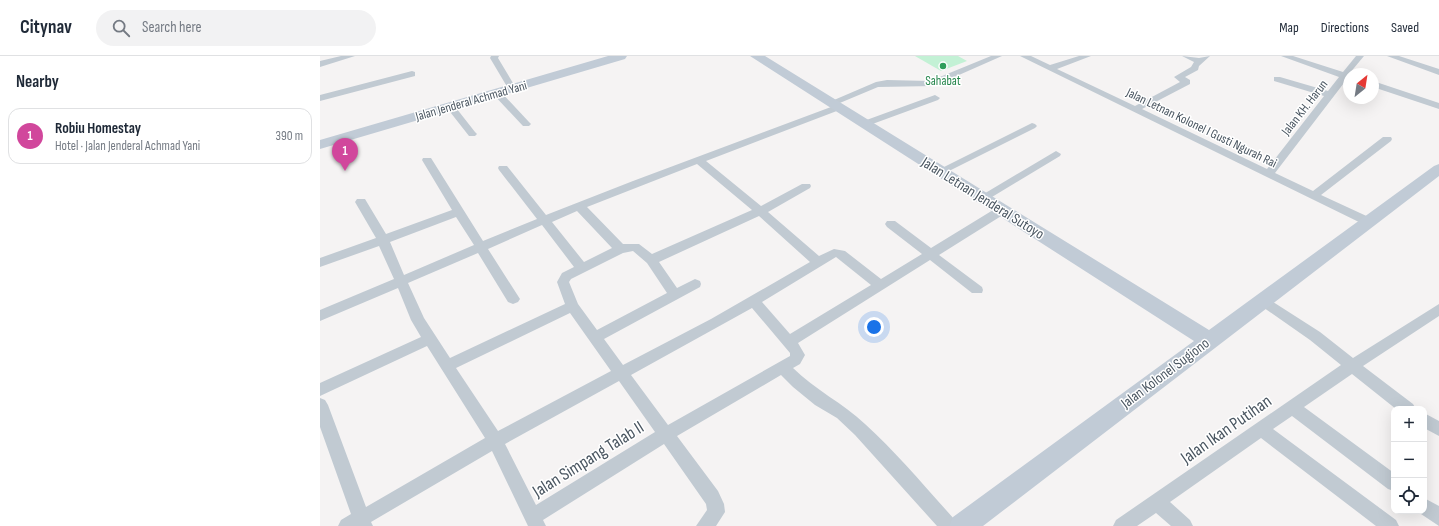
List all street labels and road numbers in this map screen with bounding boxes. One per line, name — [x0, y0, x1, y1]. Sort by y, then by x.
street label: Jalan Jenderal Achmad Yani — [413, 77, 529, 125]
street label: Jalan KH. Harun — [1278, 77, 1331, 139]
street label: Jalan Letnan Kolonel I Gusti Ngurah Rai — [1123, 84, 1279, 171]
street label: Jalan Letnan Jenderal Sutoyo — [917, 152, 1048, 244]
street label: Jalan Kolonel Sugiono — [1116, 334, 1213, 413]
street label: Jalan Ikan Putihan — [1176, 390, 1276, 469]
street label: Jalan Simpang Talab II — [528, 417, 648, 503]

